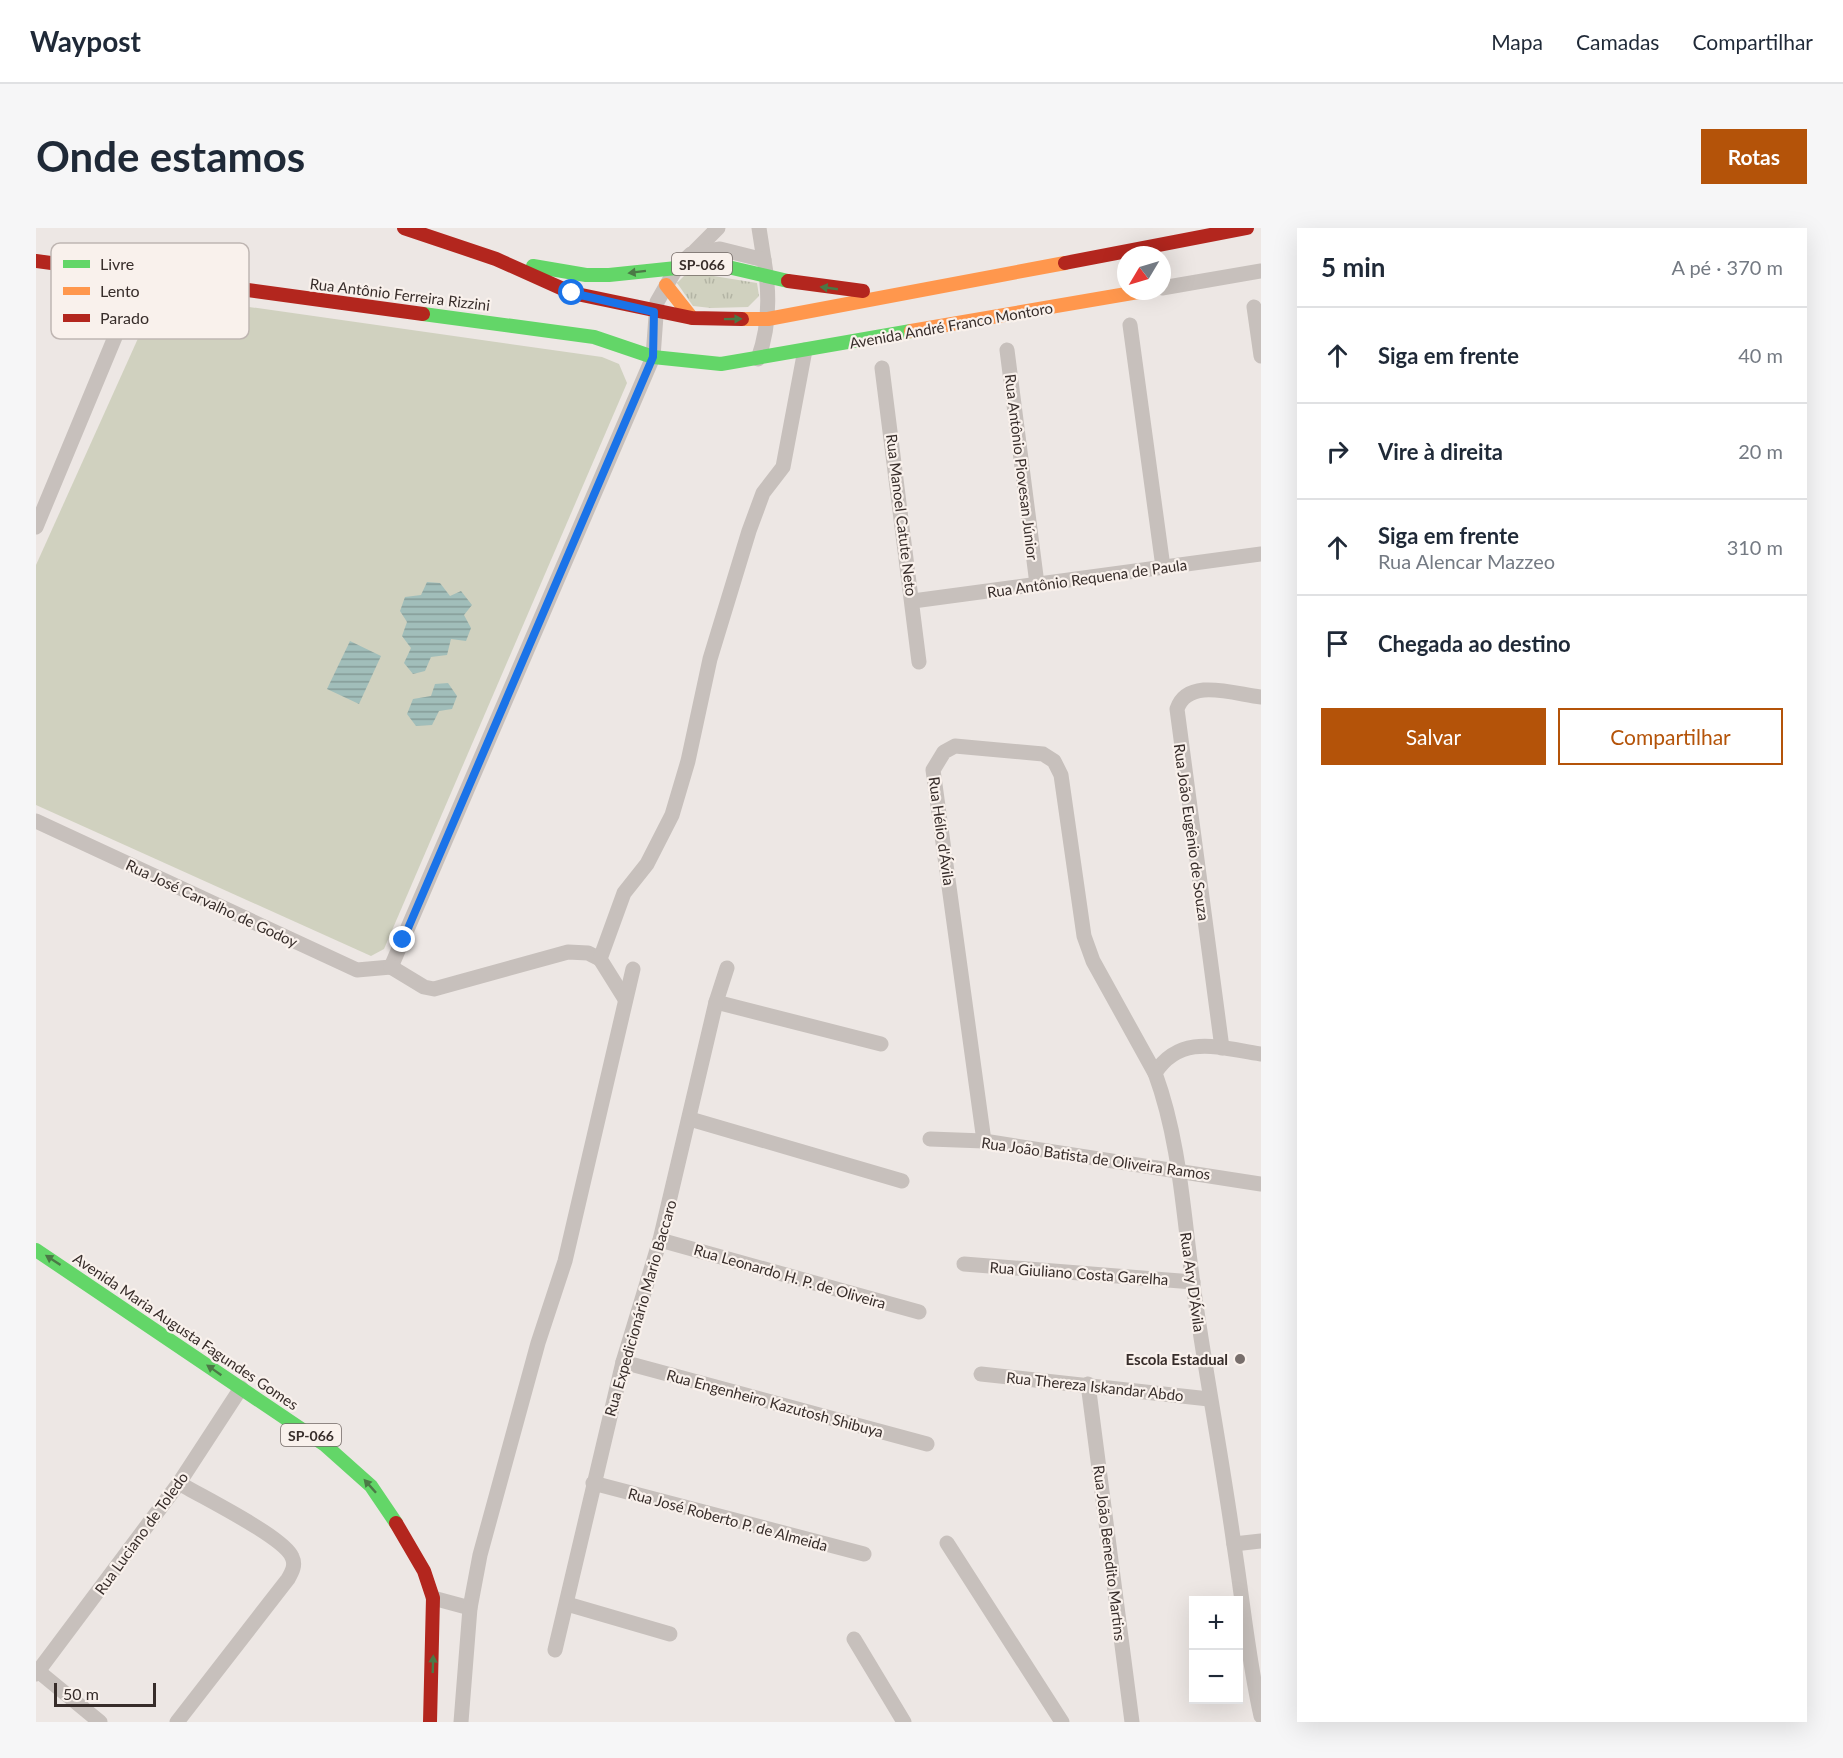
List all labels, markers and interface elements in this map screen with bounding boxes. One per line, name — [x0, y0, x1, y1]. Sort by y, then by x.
text: Waypost — [30, 24, 141, 58]
text: Mapa — [1491, 29, 1543, 54]
text: Camadas — [1576, 29, 1659, 54]
text: Compartilhar — [1692, 29, 1813, 54]
button: Rotas — [1701, 129, 1807, 184]
text: Onde estamos — [36, 131, 305, 181]
legend — [51, 243, 249, 339]
north arrow — [1117, 246, 1171, 300]
text: 5 min — [1321, 251, 1385, 283]
road number: SP-066 — [672, 253, 732, 275]
text: Livre — [100, 254, 134, 273]
text: A pé · 370 m — [1671, 255, 1783, 279]
one-way arrow — [628, 267, 647, 276]
street label: Rua Antônio Ferreira Rizzini — [309, 274, 491, 314]
route start — [558, 279, 584, 305]
text: Lento — [100, 281, 140, 300]
one-way arrow — [820, 284, 839, 293]
street label: Avenida André Franco Montoro — [848, 298, 1054, 352]
text: Parado — [100, 308, 149, 327]
one-way arrow — [723, 314, 742, 324]
icon: ahead — [1321, 339, 1354, 372]
text: Siga em frente — [1378, 342, 1519, 369]
text: 40 m — [1738, 343, 1783, 367]
street label: Rua Antônio Piovesan Júnior — [1002, 373, 1042, 562]
street label: Rua Manoel Catute Neto — [883, 433, 921, 597]
icon: right — [1321, 435, 1354, 468]
text: Vire à direita — [1378, 438, 1503, 465]
text: 20 m — [1738, 439, 1783, 463]
text: Siga em frente — [1378, 522, 1519, 549]
icon: ahead — [1321, 531, 1354, 564]
text: 310 m — [1727, 535, 1783, 559]
text: Rua Alencar Mazzeo — [1378, 549, 1555, 573]
street label: Rua Antônio Requena de Paula — [986, 555, 1188, 601]
icon: arrive — [1321, 627, 1354, 660]
text: Chegada ao destino — [1378, 630, 1571, 657]
button: Salvar — [1321, 708, 1546, 765]
button: Compartilhar — [1558, 708, 1783, 765]
street label: Rua João Eugênio de Souza — [1171, 742, 1213, 922]
street label: Rua Hélio d'Ávila — [925, 775, 959, 887]
street label: Rua José Carvalho de Godoy — [123, 855, 301, 951]
route end — [389, 926, 415, 952]
street label: Rua João Batista de Oliveira Ramos — [980, 1133, 1212, 1183]
street label: Rua Expedicionário Mario Baccaro — [600, 1198, 680, 1418]
street label: Rua Ary D'Ávila — [1177, 1231, 1209, 1333]
street label: Rua Leonardo H. P. de Oliveira — [692, 1240, 888, 1312]
street label: Avenida Maria Augusta Fagundes Gomes — [70, 1249, 302, 1413]
one-way arrow — [45, 1255, 61, 1266]
street label: Rua Giuliano Costa Garelha — [989, 1258, 1169, 1288]
place label: Escola Estadual — [1126, 1350, 1228, 1368]
marker: Escola Estadual — [1233, 1352, 1247, 1366]
one-way arrow — [207, 1364, 223, 1376]
street label: Rua Engenheiro Kazutosh Shibuya — [665, 1365, 885, 1441]
street label: Rua Thereza Iskandar Abdo — [1005, 1368, 1185, 1404]
road number: SP-066 — [281, 1424, 341, 1446]
street label: Rua João Benedito Martins — [1090, 1464, 1130, 1642]
street label: Rua Luciano de Toledo — [91, 1468, 191, 1598]
one-way arrow — [364, 1479, 377, 1494]
street label: Rua José Roberto P. de Almeida — [626, 1484, 830, 1554]
map controls — [1189, 1596, 1243, 1704]
button: + — [1189, 1596, 1243, 1650]
button: − — [1189, 1650, 1243, 1704]
one-way arrow — [429, 1654, 438, 1673]
scale bar — [54, 1680, 156, 1708]
text: 50 m — [63, 1684, 99, 1703]

